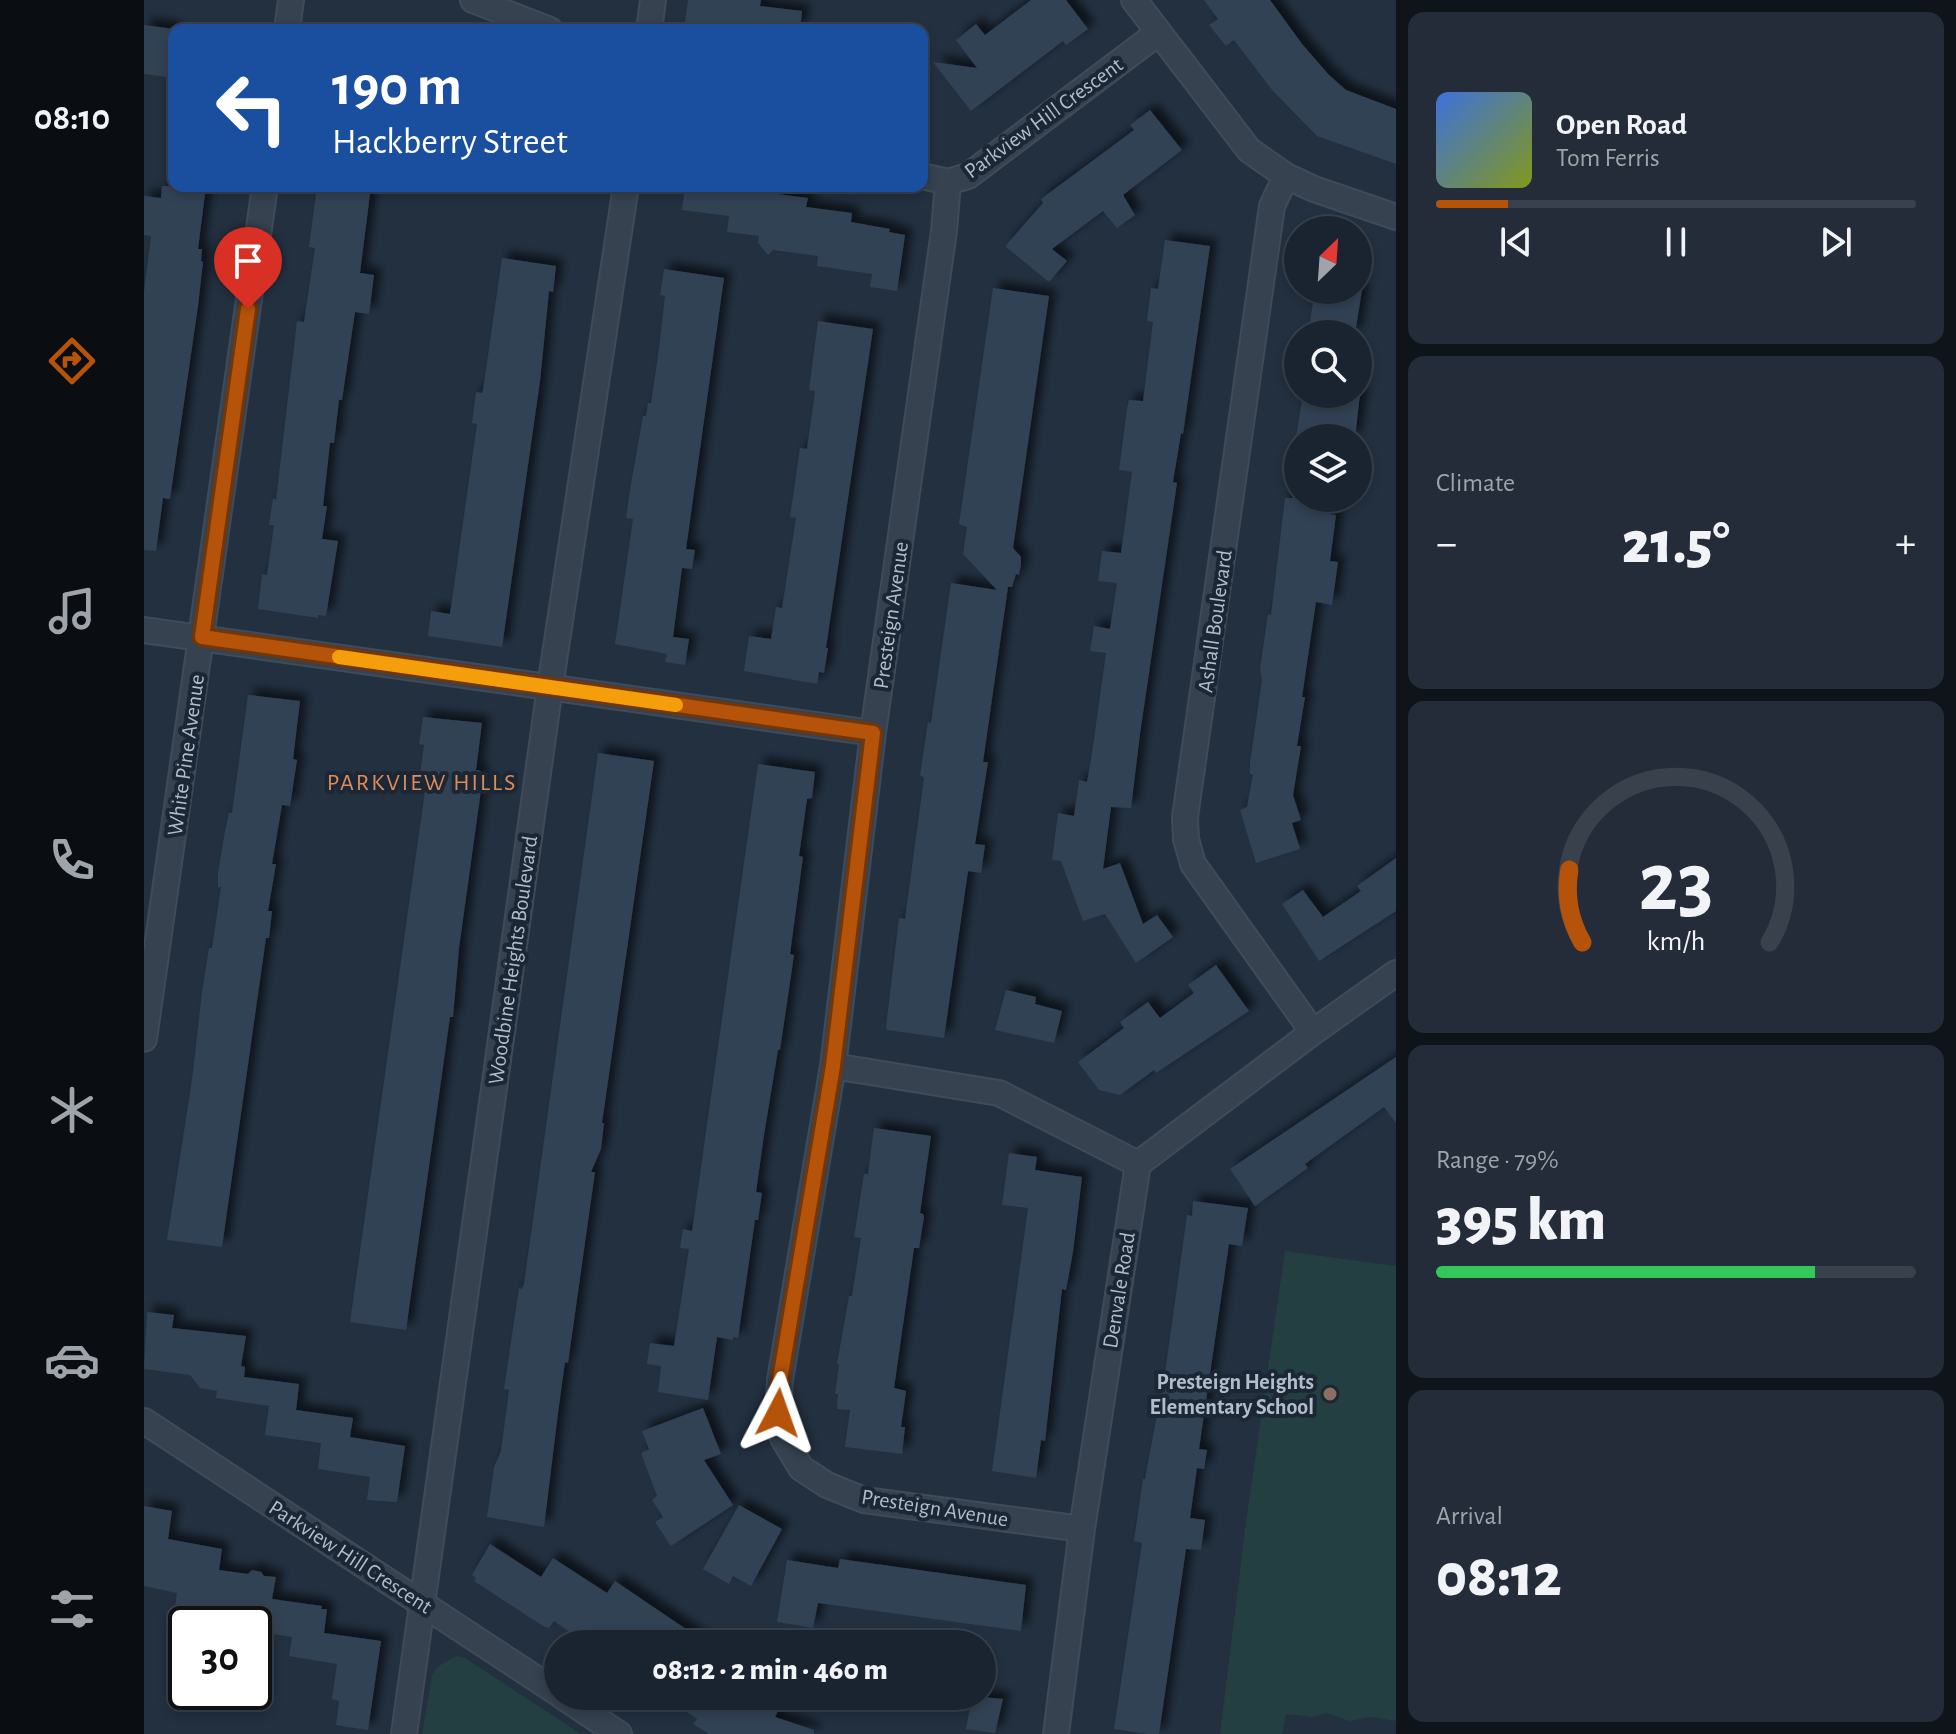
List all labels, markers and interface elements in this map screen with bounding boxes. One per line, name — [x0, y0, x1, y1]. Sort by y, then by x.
street label: Parkview Hill Crescent — [960, 53, 1127, 182]
icon: left — [200, 56, 304, 160]
text: 190 m — [332, 59, 462, 115]
text: 08:10 — [34, 100, 110, 136]
text: Open Road — [1556, 110, 1687, 140]
text: Hackberry Street — [332, 124, 568, 160]
text: Tom Ferris — [1556, 145, 1660, 171]
north arrow — [1284, 216, 1372, 304]
map controls — [1284, 216, 1372, 512]
icon: previous — [1494, 220, 1538, 264]
icon: pause — [1654, 220, 1698, 264]
icon: next — [1814, 220, 1858, 264]
pin — [214, 227, 282, 309]
icon: arrive — [226, 239, 270, 283]
button: search — [1284, 320, 1372, 408]
icon: directions — [44, 333, 100, 389]
button: layers — [1284, 424, 1372, 512]
text: Climate — [1436, 470, 1515, 496]
text: 21.5° — [1622, 514, 1730, 574]
text: − — [1436, 522, 1457, 566]
text: + — [1895, 522, 1916, 566]
street label: Presteign Avenue — [870, 540, 912, 690]
street label: Ashall Boulevard — [1194, 549, 1236, 694]
icon: music — [44, 583, 100, 639]
street label: White Pine Avenue — [164, 673, 208, 837]
district label: PARKVIEW HILLS — [327, 771, 517, 795]
icon: phone — [44, 832, 100, 888]
street label: Woodbine Heights Boulevard — [485, 834, 541, 1086]
text: 23 — [1638, 842, 1714, 926]
text: km/h — [1647, 927, 1705, 956]
icon: climate — [44, 1082, 100, 1138]
text: Range · 79% — [1436, 1147, 1559, 1173]
text: 395 km — [1436, 1191, 1606, 1251]
street label: Denvale Road — [1099, 1230, 1139, 1350]
icon: car — [44, 1332, 100, 1388]
position arrow — [736, 1371, 820, 1455]
place label: Presteign Heights Elementary School — [1150, 1371, 1314, 1419]
marker: Presteign Heights Elementary School — [1321, 1385, 1339, 1403]
street label: Presteign Avenue — [860, 1486, 1010, 1530]
street label: Parkview Hill Crescent — [265, 1496, 436, 1618]
text: Arrival — [1436, 1503, 1503, 1529]
text: 08:12 — [1436, 1547, 1562, 1607]
icon: filters — [44, 1581, 100, 1637]
speed limit sign: 30 — [168, 1606, 272, 1710]
text: 08:12 · 2 min · 460 m — [652, 1655, 888, 1685]

